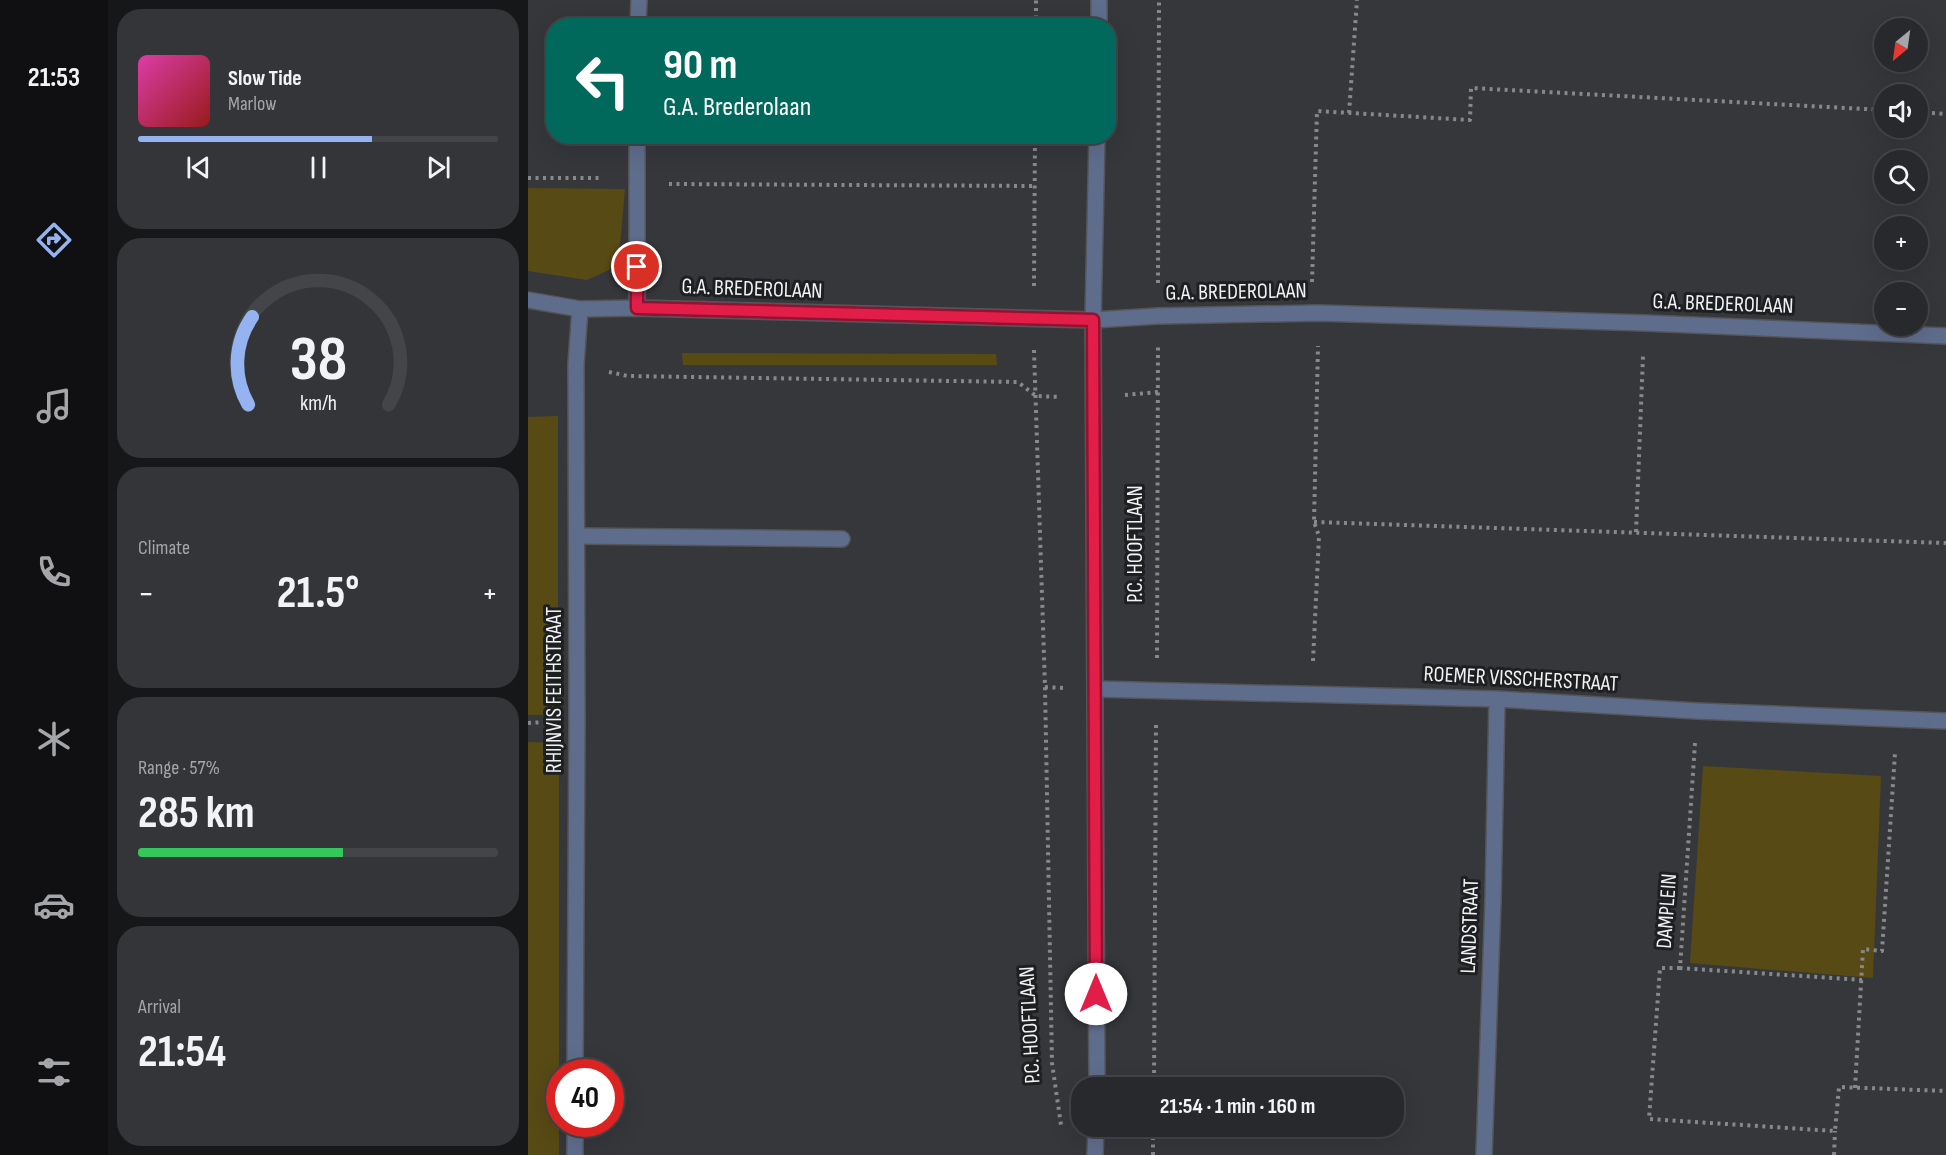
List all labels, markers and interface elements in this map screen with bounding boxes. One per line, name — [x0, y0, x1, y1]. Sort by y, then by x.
north arrow — [1874, 18, 1928, 72]
map controls — [1874, 18, 1928, 336]
text: 90 m — [663, 40, 737, 91]
icon: left — [564, 42, 642, 120]
text: 21:53 — [28, 62, 80, 94]
text: Slow Tide — [228, 65, 302, 92]
button: sound — [1874, 84, 1928, 138]
text: G.A. Brederolaan — [663, 91, 811, 123]
text: Marlow — [228, 92, 276, 116]
button: search — [1874, 150, 1928, 204]
icon: previous — [182, 151, 215, 184]
icon: pause — [302, 151, 335, 184]
icon: next — [422, 151, 455, 184]
button: + — [1874, 216, 1928, 270]
icon: directions — [33, 219, 75, 261]
pin — [611, 241, 662, 292]
icon: arrive — [620, 250, 653, 283]
street label: G.A. BREDEROLAAN — [681, 273, 823, 305]
street label: G.A. BREDEROLAAN — [1165, 277, 1307, 307]
button: − — [1874, 282, 1928, 336]
street label: G.A. BREDEROLAAN — [1652, 288, 1794, 320]
text: 38 — [289, 323, 347, 398]
icon: music — [33, 385, 75, 427]
text: km/h — [299, 392, 337, 417]
street label: P.C. HOOFTLAAN — [1122, 485, 1149, 603]
text: Climate — [138, 536, 190, 560]
icon: phone — [33, 551, 75, 593]
text: 21.5° — [277, 566, 359, 621]
text: − — [138, 574, 154, 614]
text: + — [482, 574, 498, 614]
street label: RHIJNVIS FEITHSTRAAT — [541, 607, 568, 773]
street label: ROEMER VISSCHERSTRAAT — [1423, 660, 1619, 698]
icon: climate — [33, 718, 75, 760]
text: Range · 57% — [138, 756, 220, 780]
text: 285 km — [138, 786, 255, 841]
street label: DAMPLEIN — [1651, 873, 1683, 949]
street label: LANDSTRAAT — [1455, 878, 1485, 974]
icon: car — [33, 884, 75, 926]
position arrow — [1064, 962, 1128, 1026]
street label: P.C. HOOFTLAAN — [1013, 966, 1047, 1084]
text: Arrival — [138, 995, 181, 1019]
text: 21:54 — [138, 1025, 226, 1080]
icon: filters — [33, 1051, 75, 1093]
speed limit sign: 40 — [546, 1059, 624, 1137]
text: 21:54 · 1 min · 160 m — [1160, 1093, 1315, 1120]

